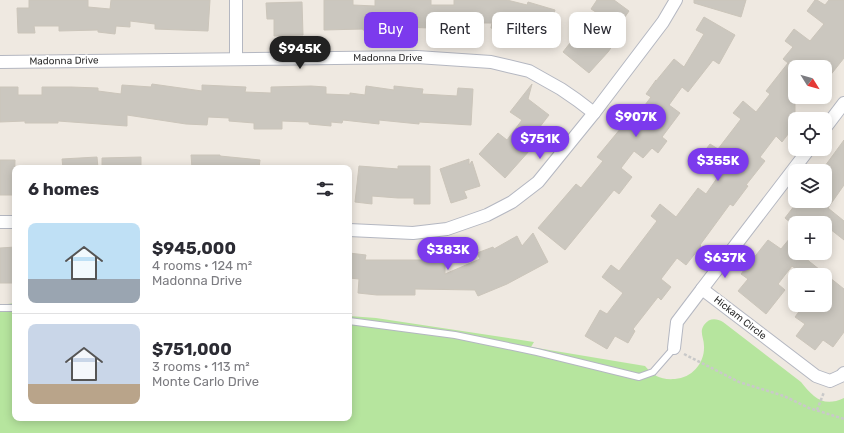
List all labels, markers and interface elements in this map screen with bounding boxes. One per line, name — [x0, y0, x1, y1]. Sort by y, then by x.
chip: Buy — [364, 12, 418, 48]
chip: Rent — [426, 12, 484, 48]
chip: Filters — [492, 12, 561, 48]
chip: New — [569, 12, 626, 48]
pin: $945K — [272, 36, 328, 70]
text: $945K — [279, 41, 321, 56]
street label: Madonna Drive — [353, 52, 423, 64]
street label: Madonna Drive — [29, 54, 99, 68]
north arrow — [788, 60, 832, 104]
map controls — [788, 60, 832, 312]
pin: $907K — [608, 104, 664, 138]
text: $907K — [615, 109, 657, 124]
button: locate — [788, 112, 832, 156]
pin: $751K — [512, 126, 568, 160]
text: $751K — [520, 131, 560, 146]
pin: $355K — [690, 148, 746, 182]
text: $355K — [697, 153, 739, 168]
button: layers — [788, 164, 832, 208]
icon: filters — [314, 178, 336, 200]
text: 6 homes — [28, 179, 99, 199]
button: + — [788, 216, 832, 260]
pin: $383K — [420, 237, 476, 271]
text: $945,000 — [152, 238, 236, 258]
icon: home — [60, 239, 108, 287]
text: $383K — [426, 242, 470, 257]
pin: $637K — [697, 245, 753, 279]
text: $637K — [704, 250, 746, 265]
text: 4 rooms · 124 m² — [152, 258, 252, 273]
button: − — [788, 268, 832, 312]
text: Madonna Drive — [152, 273, 242, 288]
street label: Hickam Circle — [711, 294, 769, 342]
text: $751,000 — [152, 339, 232, 359]
icon: home — [60, 340, 108, 388]
text: 3 rooms · 113 m² — [152, 359, 250, 374]
text: Monte Carlo Drive — [152, 374, 259, 389]

